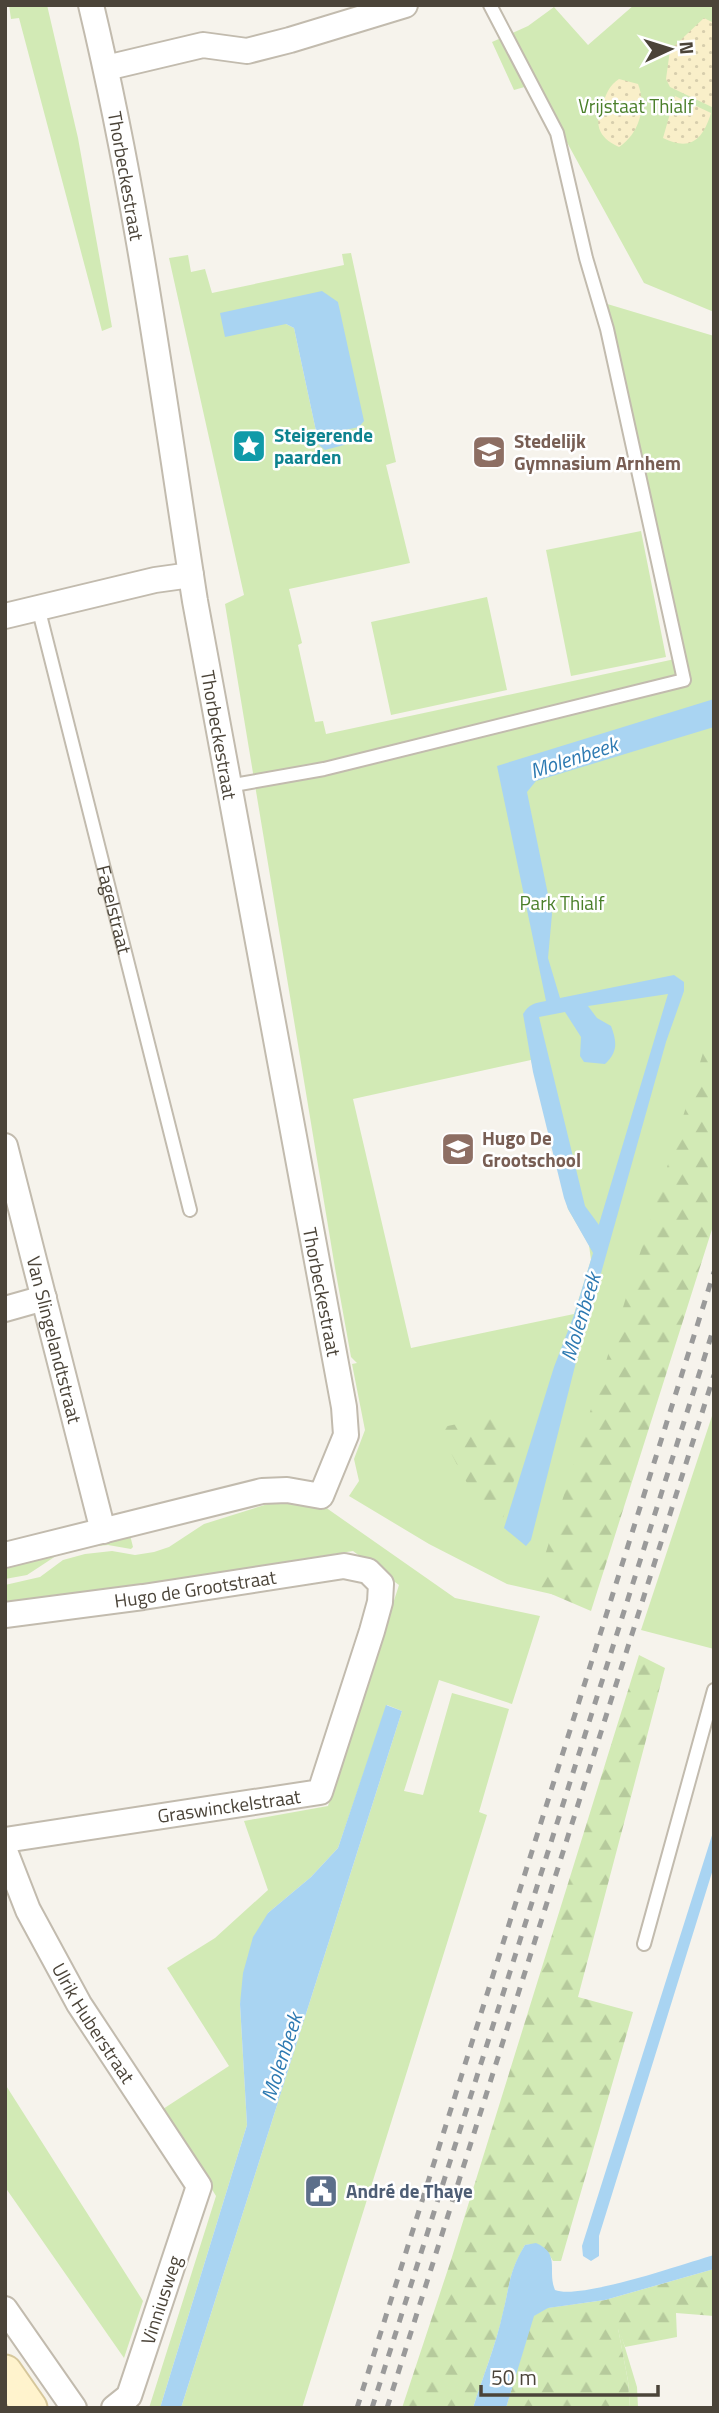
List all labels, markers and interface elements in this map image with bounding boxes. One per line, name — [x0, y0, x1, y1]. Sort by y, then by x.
north arrow — [635, 14, 705, 84]
text: N — [673, 40, 702, 55]
park label: Vrijstaat Thialf — [578, 91, 694, 120]
street label: Thorbeckestraat — [101, 109, 152, 243]
place label: Steigerende paarden — [274, 420, 373, 471]
place label: Stedelijk Gymnasium Arnhem — [514, 426, 681, 477]
place icon: Steigerende paarden — [230, 427, 268, 465]
school or university icon: Stedelijk Gymnasium Arnhem — [470, 433, 508, 471]
street label: Thorbeckestraat — [194, 668, 245, 802]
water label: Molenbeek — [526, 727, 624, 786]
street label: Fagelstraat — [90, 862, 140, 957]
park label: Park Thialf — [519, 888, 605, 917]
place label: Hugo De Grootschool — [482, 1123, 581, 1174]
school or university icon: Hugo De Grootschool — [439, 1130, 477, 1168]
street label: Thorbeckestraat — [296, 1225, 349, 1359]
street label: Van Slingelandtstraat — [20, 1253, 90, 1427]
water label: Molenbeek — [552, 1266, 609, 1365]
street label: Hugo de Grootstraat — [112, 1562, 278, 1615]
street label: Graswinckelstraat — [155, 1781, 303, 1830]
street label: Ulrik Huberstraat — [45, 1957, 143, 2089]
water label: Molenbeek — [252, 2006, 311, 2105]
public building icon: André de Thaye — [302, 2172, 340, 2210]
place label: André de Thaye — [346, 2176, 473, 2205]
street label: Vinniusweg — [132, 2251, 189, 2348]
scale bar — [481, 2354, 658, 2398]
text: 50 m — [491, 2361, 537, 2393]

